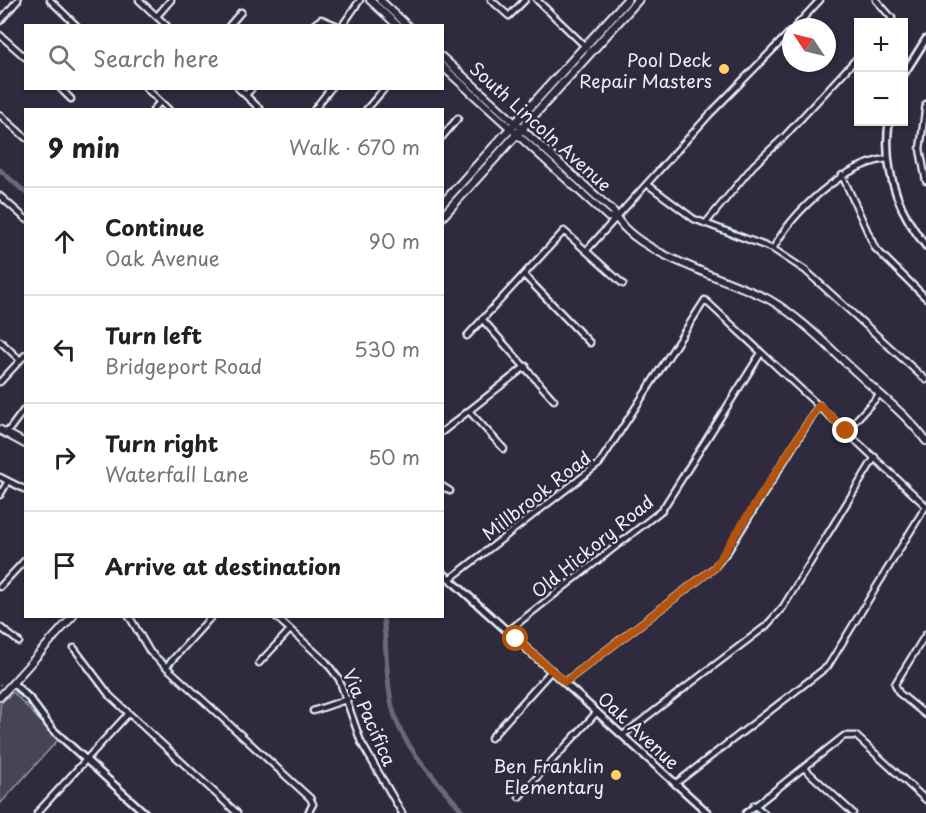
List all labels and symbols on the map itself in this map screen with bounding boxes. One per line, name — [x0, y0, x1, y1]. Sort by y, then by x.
north arrow — [782, 18, 836, 72]
place label: Pool Deck Repair Masters — [579, 46, 712, 94]
street label: South Lincoln Avenue — [464, 55, 618, 197]
marker: Pool Deck Repair Masters — [717, 62, 731, 76]
route end — [832, 417, 858, 443]
street label: Millbrook Road — [476, 444, 596, 546]
street label: Old Hickory Road — [525, 488, 659, 604]
route start — [502, 625, 528, 651]
street label: Via Pacifica — [336, 664, 404, 771]
street label: Oak Avenue — [592, 685, 686, 775]
place label: Ben Franklin Elementary — [493, 752, 604, 800]
marker: Ben Franklin Elementary — [609, 768, 623, 782]

